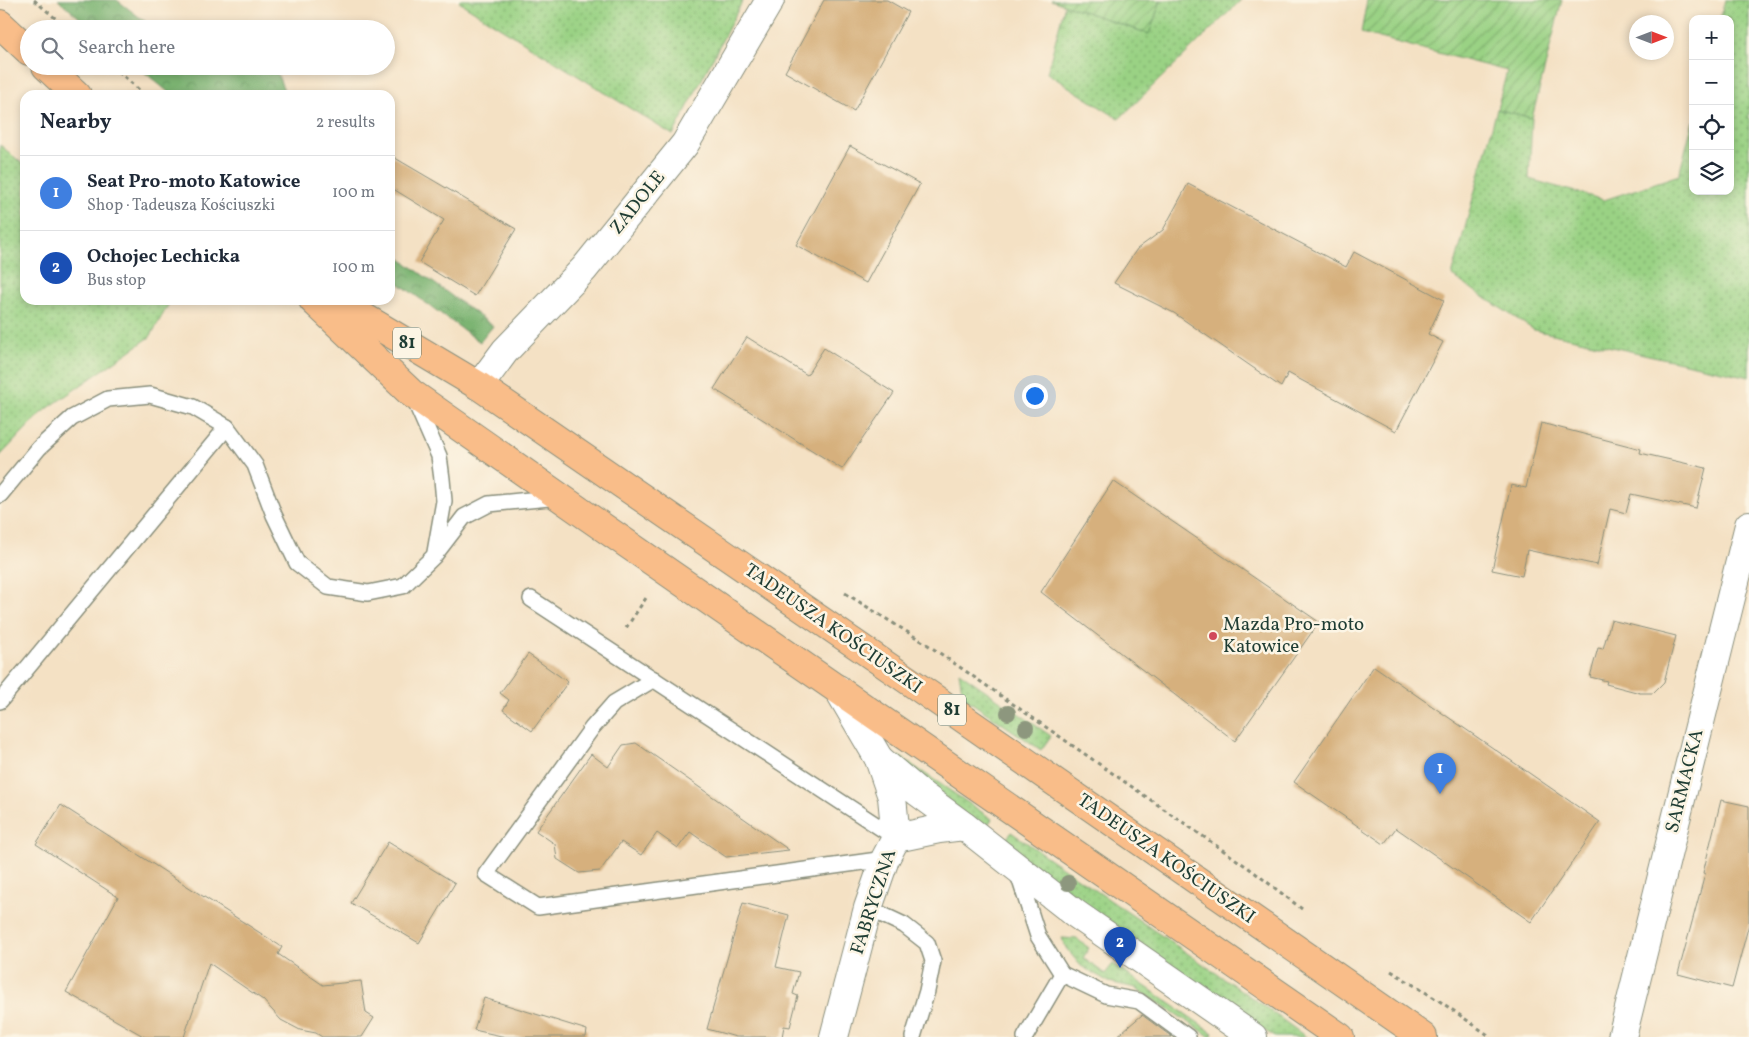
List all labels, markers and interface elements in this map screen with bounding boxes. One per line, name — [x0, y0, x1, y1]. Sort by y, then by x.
north arrow — [1629, 15, 1674, 60]
map controls — [1689, 15, 1734, 195]
button: + — [1689, 15, 1734, 60]
search box — [20, 20, 395, 75]
icon: search — [38, 34, 66, 62]
text: Search here — [78, 35, 175, 61]
button: − — [1689, 60, 1734, 105]
button: locate — [1689, 105, 1734, 150]
text: Nearby — [40, 108, 111, 137]
text: 2 results — [316, 112, 375, 134]
button: layers — [1689, 150, 1734, 195]
street label: ZADOLE — [604, 166, 672, 240]
text: Seat Pro-moto Katowice — [87, 169, 301, 195]
text: 1 — [53, 182, 59, 204]
text: 100 m — [332, 182, 375, 204]
text: Shop · Tadeusza Kościuszki — [87, 195, 275, 217]
text: Ochojec Lechicka — [87, 244, 240, 270]
text: 2 — [52, 257, 60, 279]
text: 100 m — [332, 257, 375, 279]
text: Bus stop — [87, 270, 146, 292]
road number: 81 — [393, 328, 421, 358]
your location — [1022, 383, 1048, 409]
street label: TADEUSZA KOŚCIUSZKI — [739, 558, 927, 700]
place label: Mazda Pro-moto Katowice — [1223, 612, 1364, 660]
marker: Mazda Pro-moto Katowice — [1207, 630, 1219, 642]
road number: 81 — [938, 694, 966, 726]
street label: SARMACKA — [1660, 726, 1710, 836]
pin: 1 — [1424, 753, 1456, 794]
street label: TADEUSZA KOŚCIUSZKI — [1072, 788, 1260, 930]
street label: FABRYCZNA — [845, 846, 903, 958]
pin: 2 — [1104, 927, 1136, 968]

